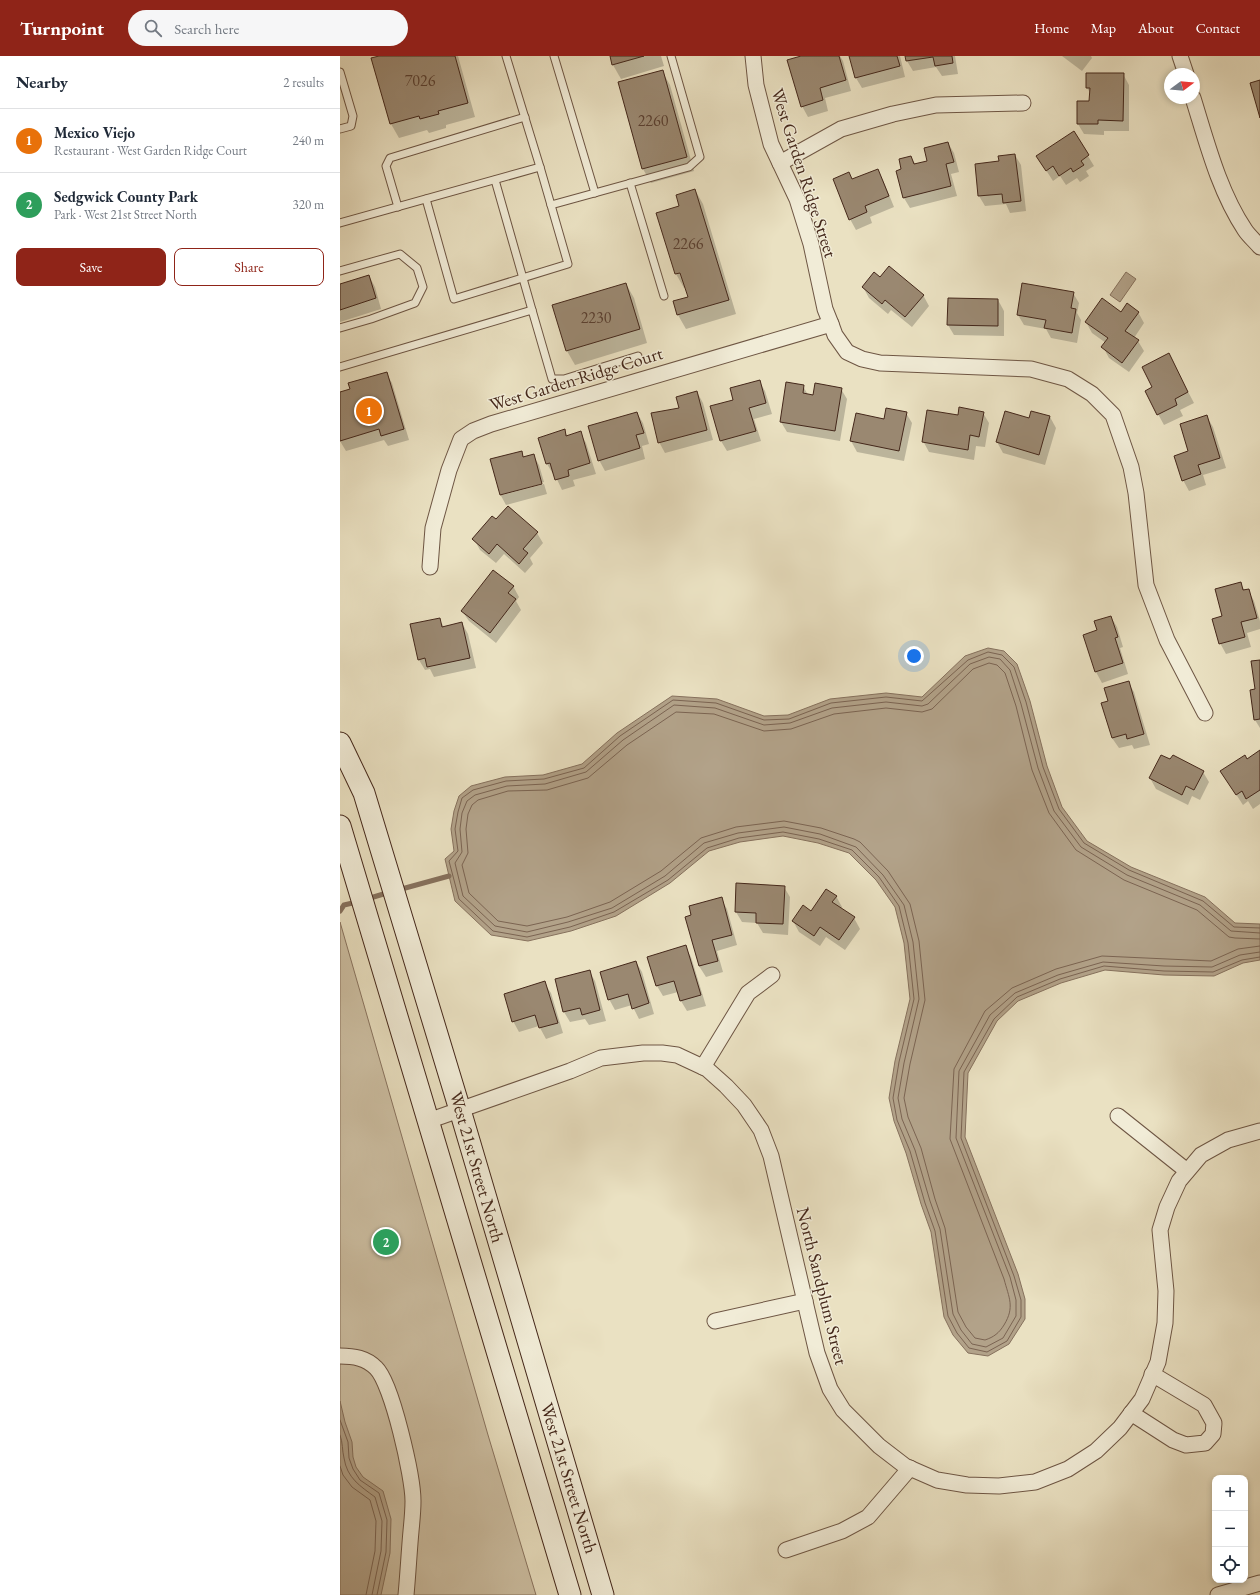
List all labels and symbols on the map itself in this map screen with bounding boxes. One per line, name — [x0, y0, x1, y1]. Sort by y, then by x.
north arrow — [1164, 68, 1200, 104]
house number: 7026 — [405, 70, 436, 91]
street label: West Garden Ridge Street — [766, 85, 843, 261]
house number: 2260 — [638, 110, 669, 131]
house number: 2266 — [673, 233, 704, 254]
house number: 2230 — [581, 307, 612, 328]
street label: West Garden Ridge Court — [486, 341, 666, 416]
pin: 1 — [356, 396, 382, 426]
your location — [904, 646, 924, 666]
street label: West 21st Street North — [445, 1089, 510, 1245]
street label: North Sandplum Street — [792, 1205, 853, 1368]
pin: 2 — [373, 1227, 399, 1257]
street label: West 21st Street North — [536, 1400, 603, 1556]

